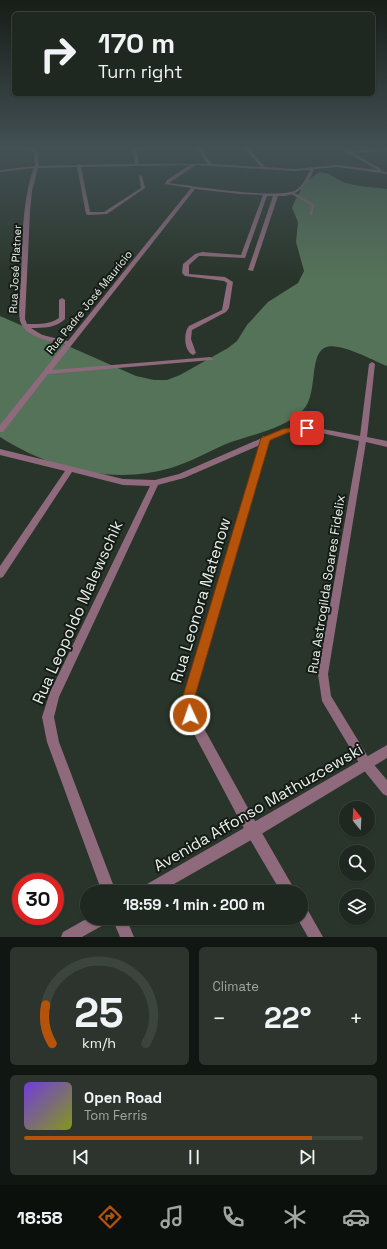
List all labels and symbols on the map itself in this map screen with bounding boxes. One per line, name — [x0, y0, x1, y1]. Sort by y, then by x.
street label: Rua José Platner — [6, 224, 24, 314]
street label: Rua Padre José Maurício — [43, 247, 135, 357]
pin — [290, 411, 324, 445]
street label: Rua Astrogilda Soares Fidelix — [304, 493, 349, 675]
street label: Rua Leonora Matenow — [165, 515, 236, 685]
street label: Rua Leopoldo Malewschik — [27, 517, 128, 707]
position arrow — [169, 694, 211, 736]
street label: Avenida Affonso Mathuzcewski — [150, 739, 367, 876]
north arrow — [339, 801, 375, 837]
speed limit sign: 30 — [12, 873, 64, 925]

